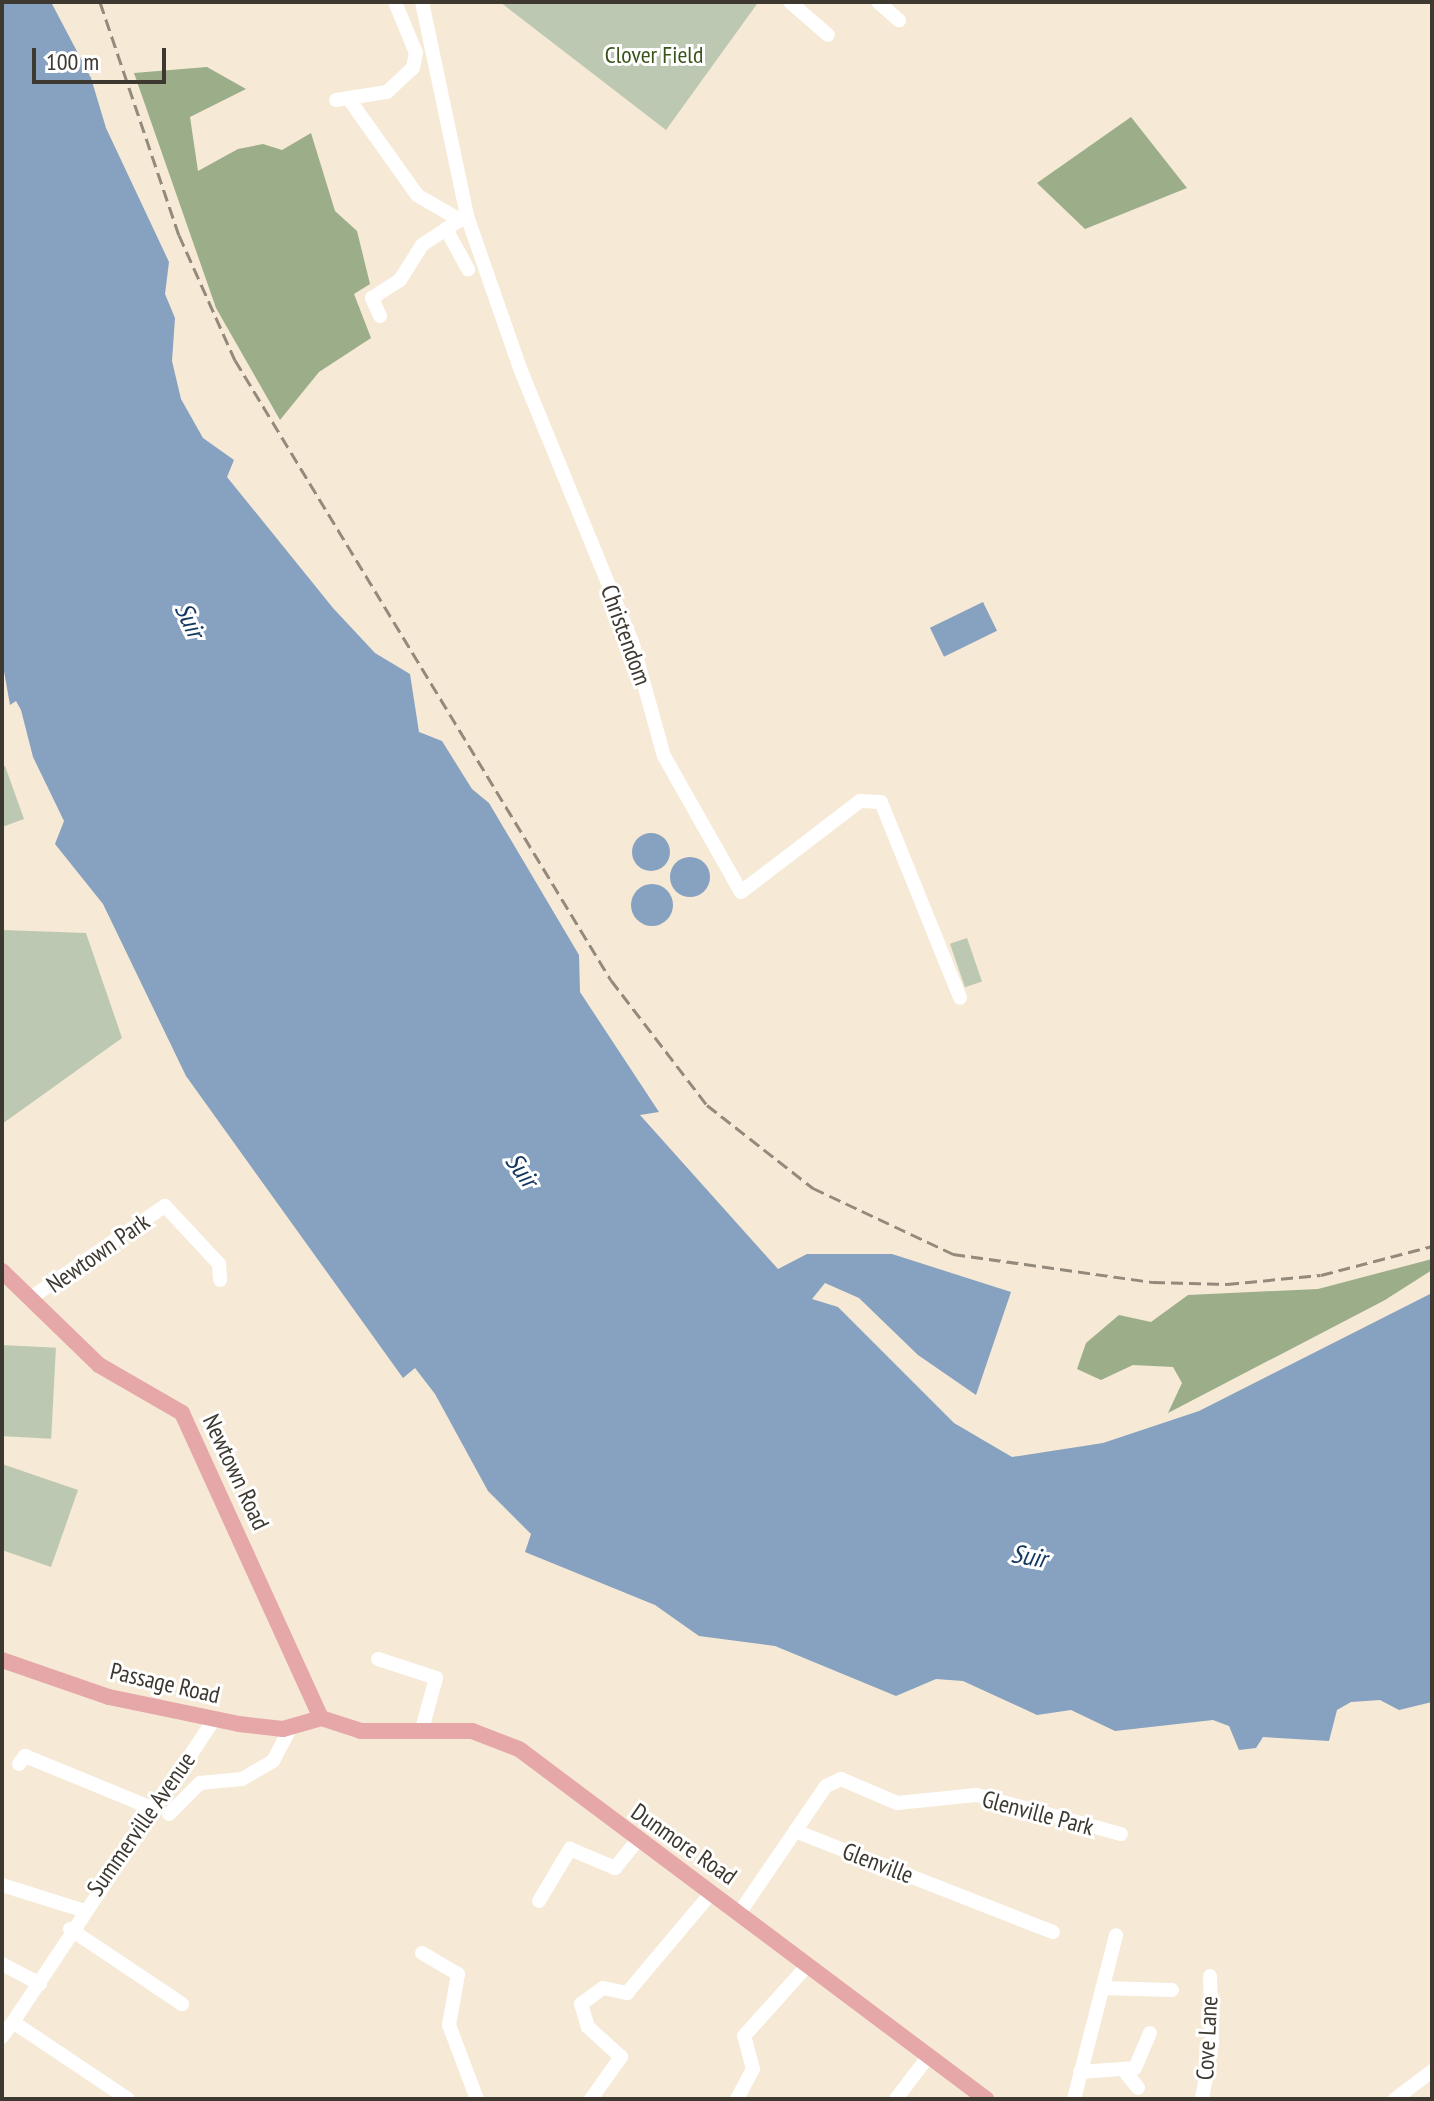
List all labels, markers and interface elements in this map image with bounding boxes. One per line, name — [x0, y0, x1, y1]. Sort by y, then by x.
scale bar — [36, 32, 170, 82]
park label: Clover Field — [605, 41, 703, 69]
text: 100 m — [46, 46, 99, 77]
street label: Christendom — [595, 581, 657, 689]
water label: Suir — [168, 597, 212, 643]
water label: Suir — [499, 1147, 545, 1193]
street label: Newtown Park — [41, 1207, 155, 1299]
street label: Newtown Road — [197, 1410, 275, 1534]
water label: Suir — [1009, 1538, 1049, 1574]
street label: Passage Road — [107, 1656, 223, 1710]
street label: Summerville Avenue — [81, 1746, 201, 1902]
street label: Glenville Park — [979, 1784, 1097, 1842]
street label: Dunmore Road — [626, 1797, 742, 1891]
street label: Glenville — [839, 1836, 917, 1890]
street label: Cove Lane — [1190, 1995, 1224, 2081]

